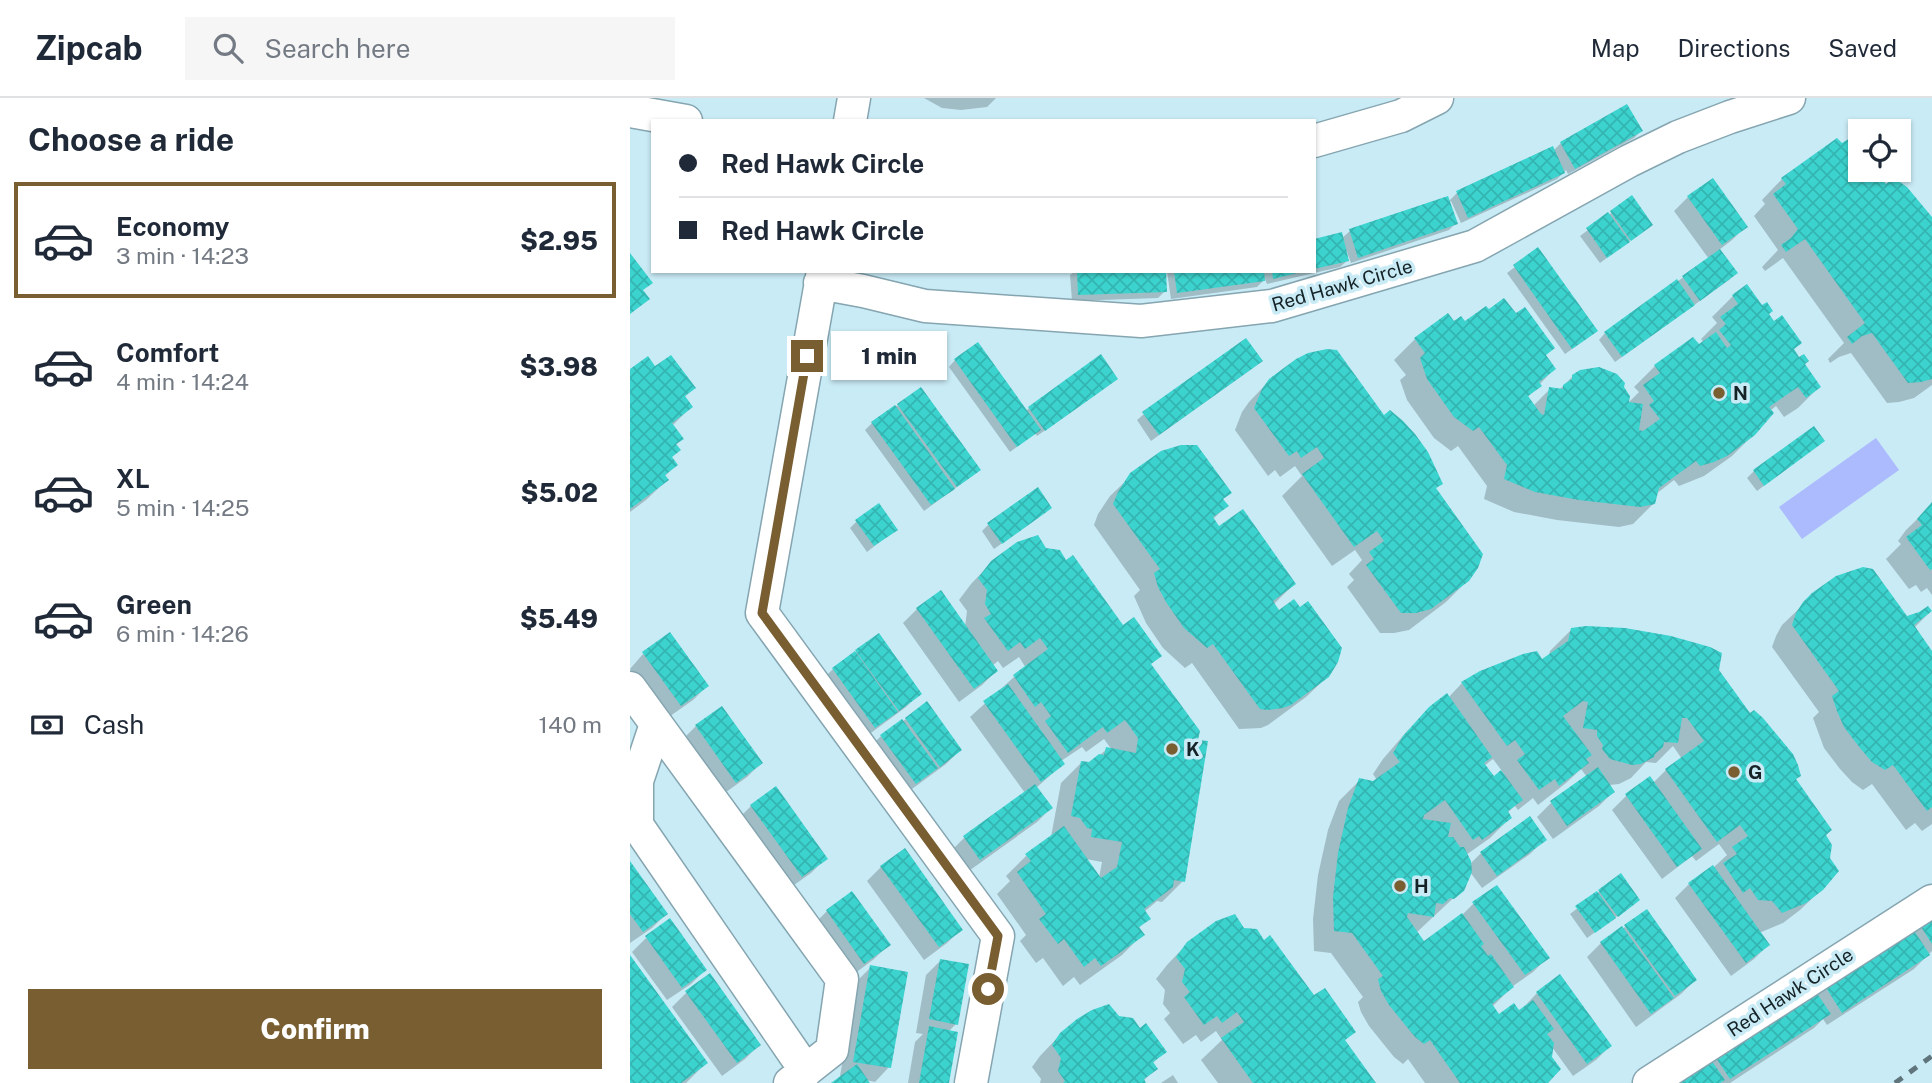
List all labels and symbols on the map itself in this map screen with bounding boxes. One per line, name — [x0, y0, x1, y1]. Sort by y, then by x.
street label: Red Hawk Circle — [1269, 254, 1415, 316]
callout: 1 min — [832, 331, 947, 380]
route end — [791, 340, 823, 372]
place label: N — [1733, 382, 1748, 404]
marker: N — [1711, 385, 1727, 401]
place label: K — [1186, 738, 1200, 760]
marker: K — [1164, 741, 1180, 757]
place label: G — [1748, 761, 1762, 783]
marker: G — [1726, 764, 1742, 780]
place label: H — [1414, 875, 1429, 897]
marker: H — [1392, 878, 1408, 894]
street label: Red Hawk Circle — [1723, 943, 1857, 1041]
route start — [972, 973, 1004, 1005]

